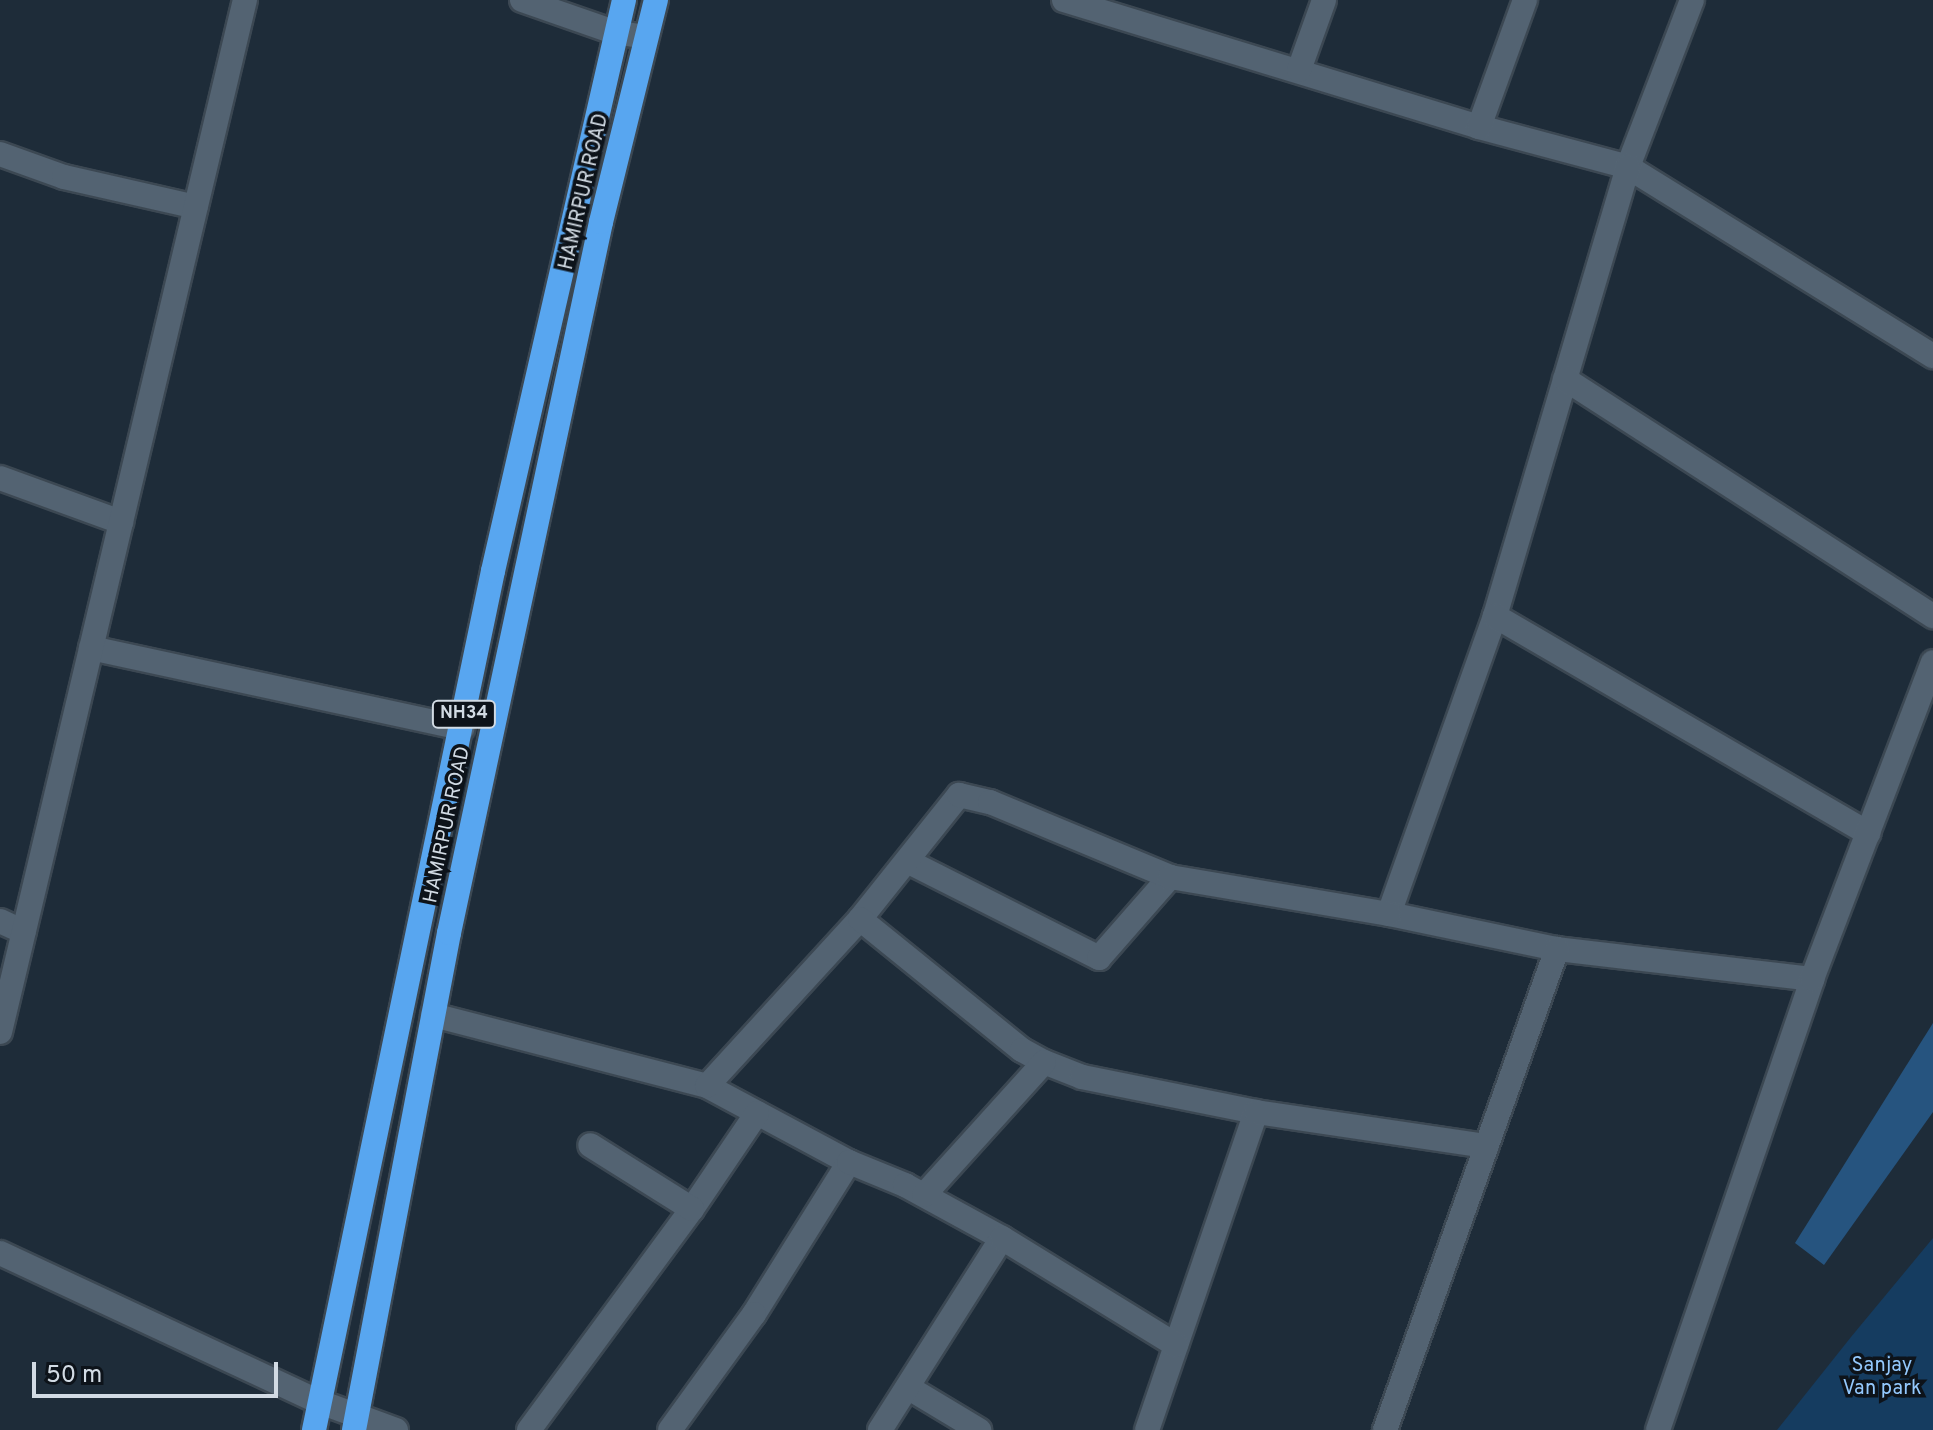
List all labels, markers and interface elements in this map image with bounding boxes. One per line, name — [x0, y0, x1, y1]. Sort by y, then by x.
street label: HAMIRPUR ROAD — [555, 111, 615, 273]
road number: NH34 — [430, 700, 498, 728]
street label: HAMIRPUR ROAD — [420, 744, 476, 906]
scale bar — [36, 1346, 282, 1396]
park label: Sanjay Van park — [1842, 1355, 1922, 1402]
text: 50 m — [46, 1361, 102, 1391]

